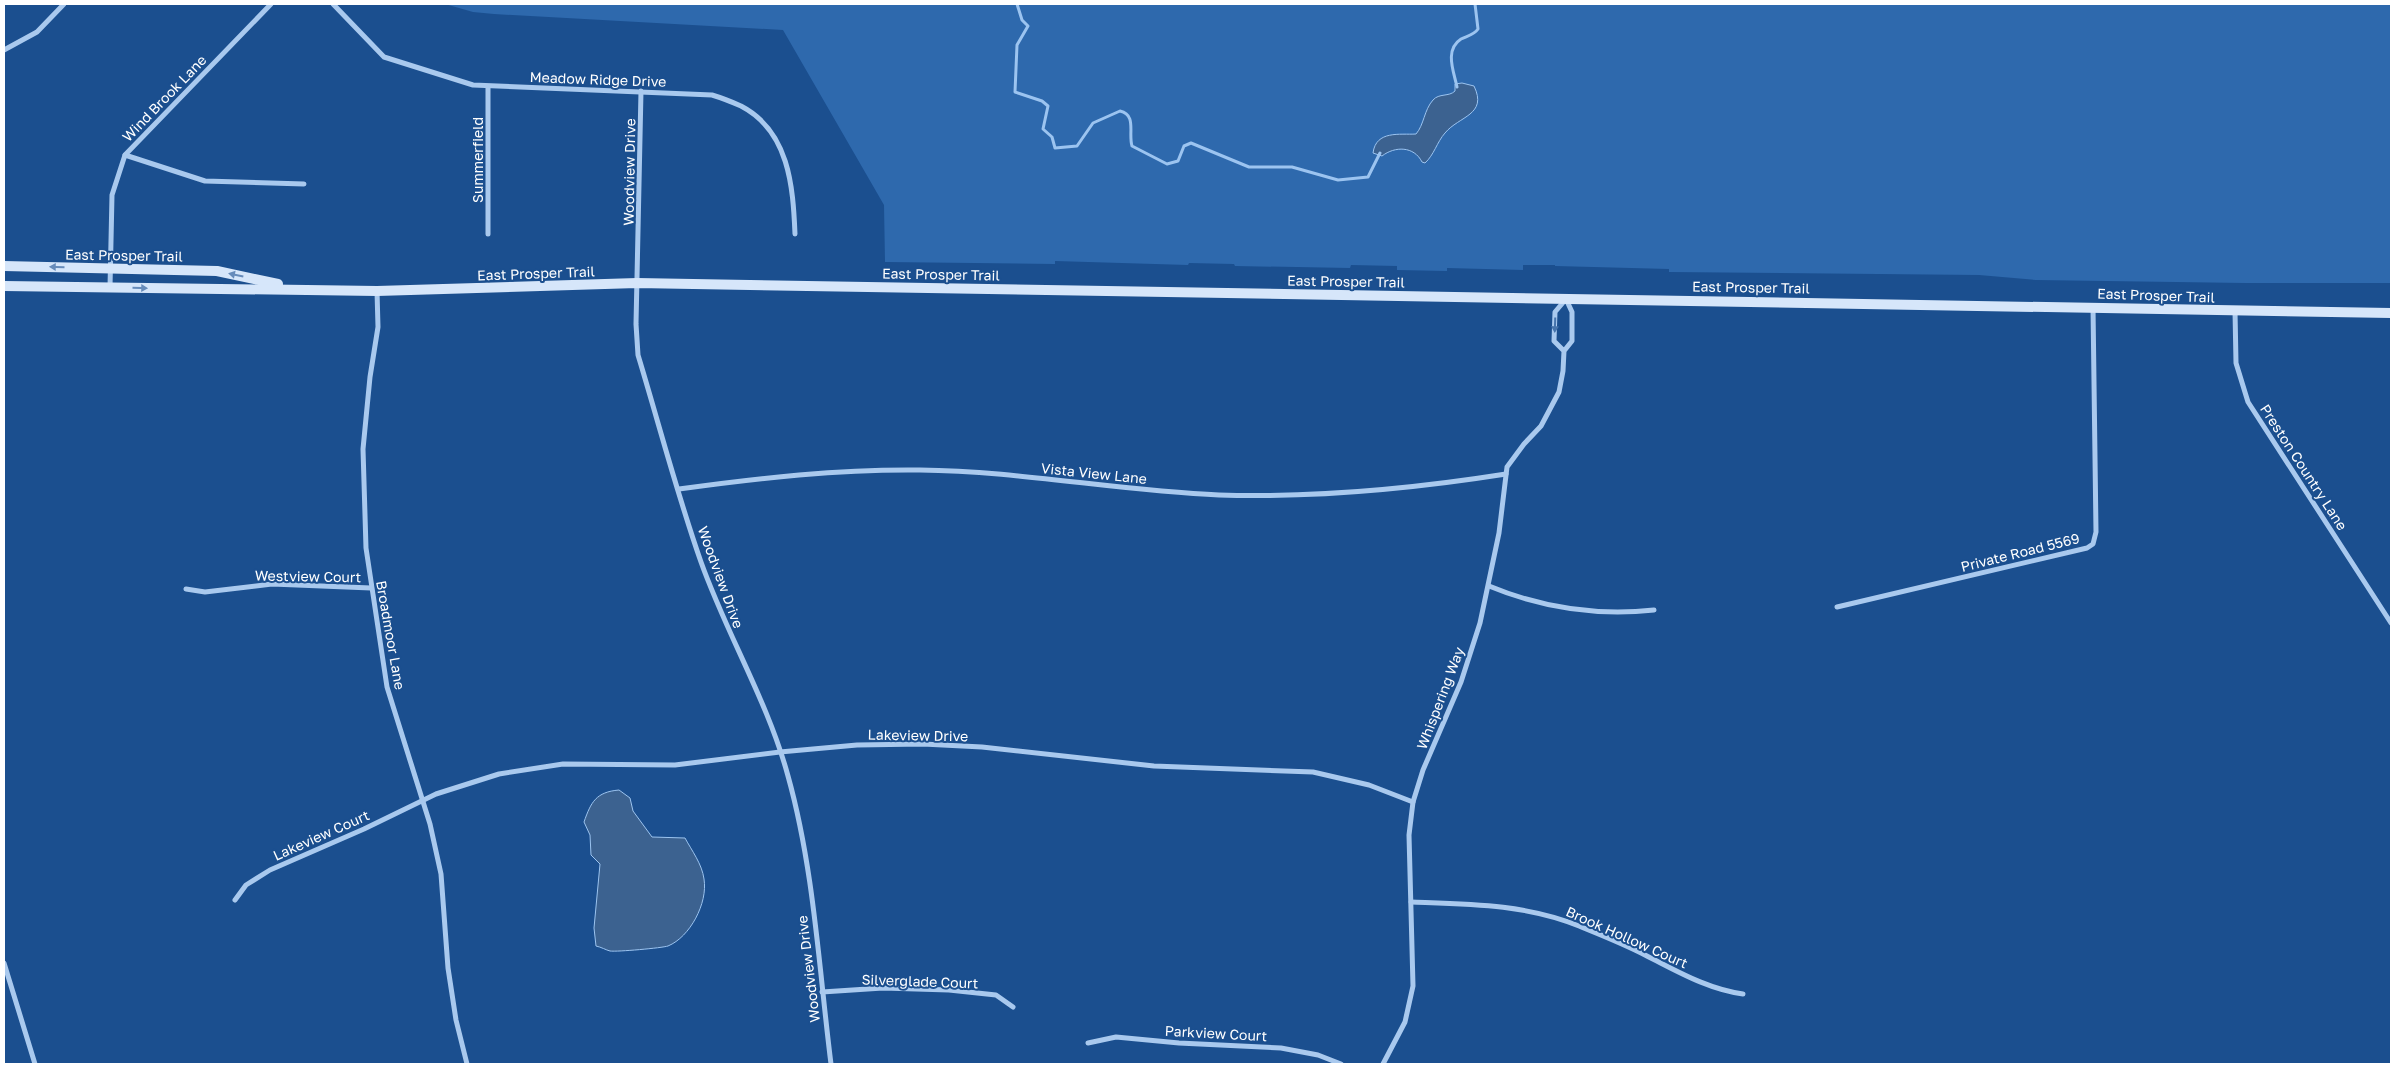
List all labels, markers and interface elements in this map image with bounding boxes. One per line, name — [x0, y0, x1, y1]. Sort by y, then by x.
street label: Wind Brook Lane — [118, 51, 210, 145]
street label: Meadow Ridge Drive — [529, 68, 667, 90]
street label: Summerfield — [469, 117, 486, 203]
street label: Woodview Drive — [620, 118, 638, 226]
street label: East Prosper Trail — [65, 245, 183, 265]
street label: East Prosper Trail — [477, 262, 595, 284]
one-way arrow — [48, 263, 64, 271]
street label: East Prosper Trail — [882, 264, 1000, 284]
one-way arrow — [229, 271, 244, 279]
street label: East Prosper Trail — [1287, 271, 1405, 291]
street label: East Prosper Trail — [1692, 277, 1810, 297]
one-way arrow — [132, 284, 148, 292]
street label: East Prosper Trail — [2097, 284, 2215, 306]
one-way arrow — [1551, 318, 1559, 334]
street label: Preston Country Lane — [2257, 401, 2351, 533]
street label: Vista View Lane — [1040, 459, 1148, 487]
street label: Woodview Drive — [695, 524, 747, 630]
street label: Private Road 5569 — [1959, 529, 2081, 575]
street label: Westview Court — [255, 567, 361, 585]
street label: Broadmoor Lane — [373, 579, 409, 691]
street label: Whispering Way — [1413, 644, 1467, 752]
street label: Lakeview Drive — [868, 726, 968, 744]
street label: Lakeview Court — [270, 806, 372, 864]
street label: Brook Hollow Court — [1563, 902, 1691, 972]
street label: Woodview Drive — [793, 915, 823, 1023]
street label: Silverglade Court — [861, 970, 979, 992]
street label: Parkview Court — [1164, 1022, 1268, 1044]

